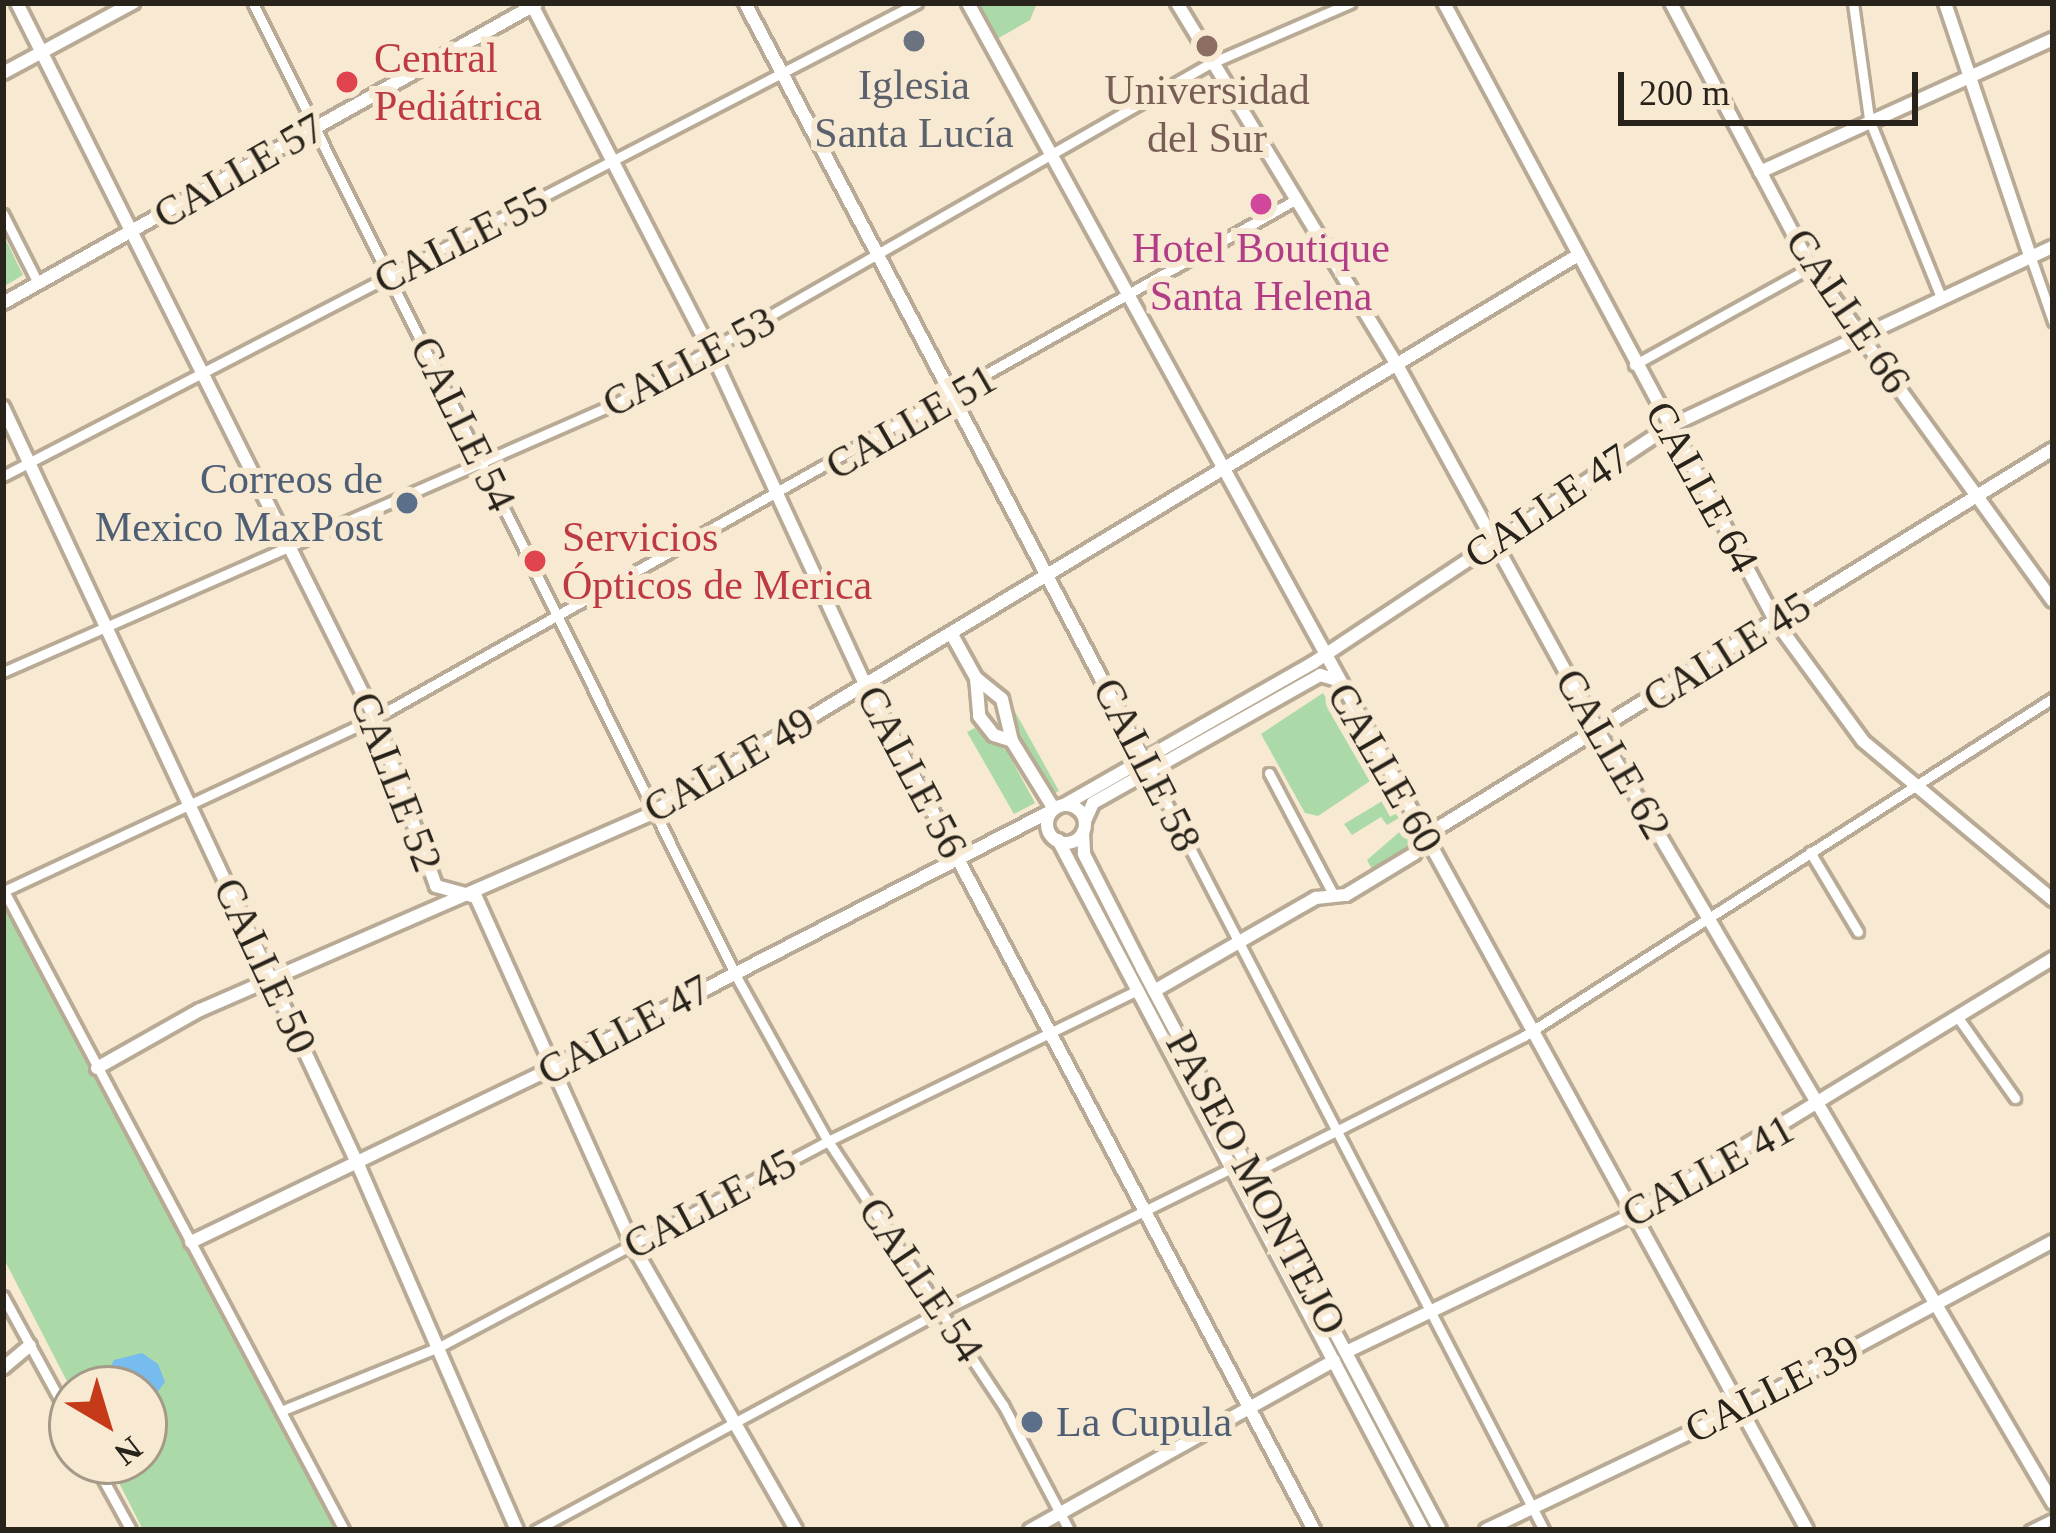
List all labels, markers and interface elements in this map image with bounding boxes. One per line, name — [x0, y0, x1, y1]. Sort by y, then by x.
marker: Iglesia Santa Lucía — [901, 28, 927, 54]
place label: Central Pediátrica — [374, 33, 542, 132]
marker: Universidad del Sur — [1194, 33, 1220, 59]
scale bar — [1624, 48, 1924, 122]
place label: Iglesia Santa Lucía — [814, 60, 1014, 158]
place label: Universidad del Sur — [1104, 65, 1310, 164]
marker: Central Pediátrica — [331, 66, 363, 98]
text: 200 m — [1639, 73, 1730, 113]
street label: CALLE 57 — [145, 102, 333, 240]
street label: CALLE 55 — [366, 175, 556, 305]
marker: Hotel Boutique Santa Helena — [1248, 191, 1274, 217]
street label: CALLE 66 — [1775, 219, 1921, 403]
place label: Hotel Boutique Santa Helena — [1132, 223, 1390, 322]
street label: CALLE 53 — [594, 296, 784, 428]
street label: CALLE 54 — [399, 329, 527, 519]
street label: CALLE 51 — [817, 353, 1005, 491]
street label: CALLE 64 — [1634, 393, 1770, 581]
street label: CALLE 47 — [1455, 433, 1639, 579]
place label: Correos de Mexico MaxPost — [95, 454, 383, 552]
marker: Correos de Mexico MaxPost — [394, 490, 420, 516]
place label: Servicios Ópticos de Merica — [562, 512, 872, 610]
marker: Servicios Ópticos de Merica — [519, 545, 551, 577]
street label: CALLE 45 — [1634, 581, 1820, 723]
street label: CALLE 62 — [1544, 660, 1682, 848]
street label: CALLE 58 — [1082, 670, 1212, 860]
street label: CALLE 60 — [1316, 674, 1454, 862]
street label: CALLE 56 — [846, 677, 978, 867]
street label: CALLE 52 — [339, 685, 453, 879]
street label: CALLE 49 — [635, 696, 823, 834]
street label: CALLE 50 — [202, 870, 328, 1062]
street label: CALLE 47 — [529, 964, 719, 1096]
street label: PASEO MONTEJO — [1155, 1023, 1357, 1343]
street label: CALLE 41 — [1614, 1103, 1802, 1239]
street label: CALLE 45 — [615, 1138, 805, 1270]
street label: CALLE 54 — [848, 1188, 994, 1372]
street label: CALLE 39 — [1677, 1324, 1867, 1454]
north arrow — [48, 1365, 168, 1485]
place label: La Cupula — [1056, 1397, 1232, 1447]
marker: La Cupula — [1019, 1409, 1045, 1435]
text: N — [108, 1429, 149, 1473]

